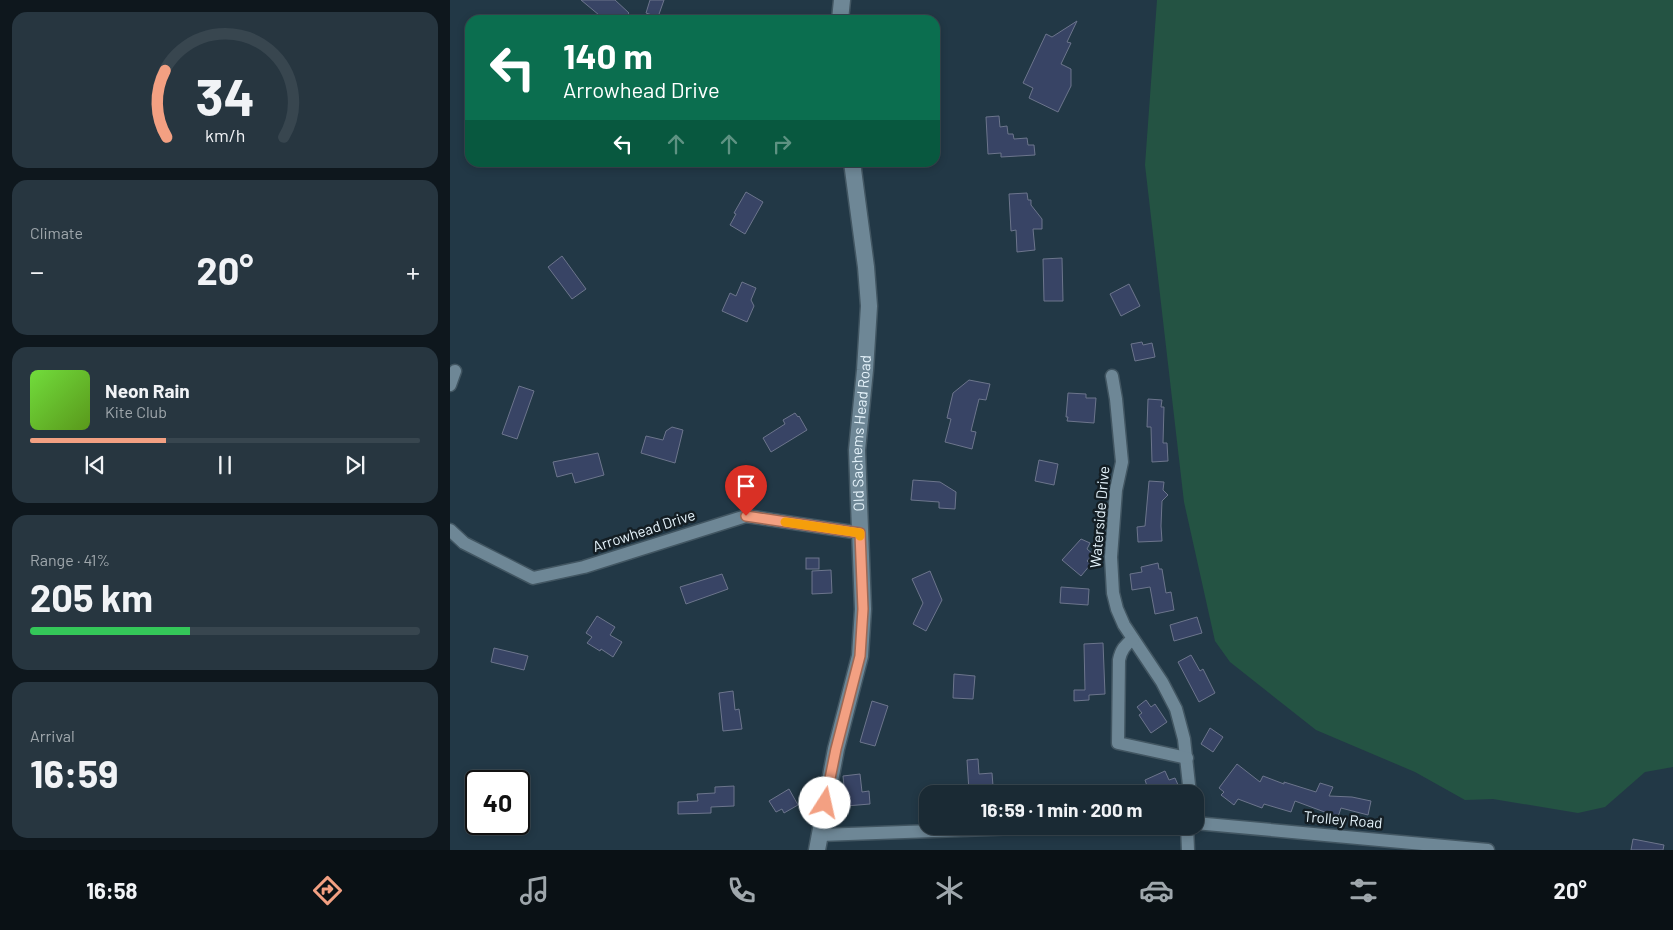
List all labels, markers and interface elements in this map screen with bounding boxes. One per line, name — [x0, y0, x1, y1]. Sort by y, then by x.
text: 140 m — [563, 34, 653, 76]
icon: left — [480, 35, 545, 100]
text: 34 — [195, 64, 255, 126]
text: Arrowhead Drive — [563, 76, 720, 102]
text: km/h — [205, 124, 245, 146]
icon: left — [609, 130, 637, 158]
icon: ahead — [662, 130, 690, 158]
icon: ahead — [715, 130, 743, 158]
icon: right — [768, 130, 796, 158]
text: Climate — [30, 223, 83, 242]
text: 20° — [196, 247, 254, 293]
text: − — [30, 254, 44, 288]
text: + — [406, 254, 420, 288]
street label: Old Sachems Head Road — [847, 354, 874, 512]
text: Neon Rain — [105, 379, 190, 402]
text: Kite Club — [105, 402, 167, 421]
icon: previous — [81, 451, 109, 479]
icon: pause — [211, 451, 239, 479]
icon: next — [341, 451, 369, 479]
pin — [725, 465, 767, 516]
street label: Waterside Drive — [1086, 465, 1112, 569]
icon: arrive — [732, 472, 760, 500]
street label: Arrowhead Drive — [590, 505, 697, 555]
text: Range · 41% — [30, 550, 110, 569]
text: 205 km — [30, 574, 153, 620]
text: Arrival — [30, 726, 75, 745]
text: 16:59 — [30, 750, 118, 796]
speed limit sign: 40 — [465, 770, 530, 835]
position arrow — [798, 776, 850, 828]
text: 16:59 · 1 min · 200 m — [981, 798, 1142, 821]
street label: Trolley Road — [1303, 807, 1383, 831]
icon: directions — [310, 873, 345, 908]
icon: music — [517, 873, 552, 908]
icon: phone — [724, 873, 759, 908]
icon: climate — [932, 873, 967, 908]
icon: car — [1139, 873, 1174, 908]
icon: filters — [1346, 873, 1381, 908]
text: 16:58 — [86, 877, 138, 903]
text: 20° — [1554, 877, 1587, 903]

